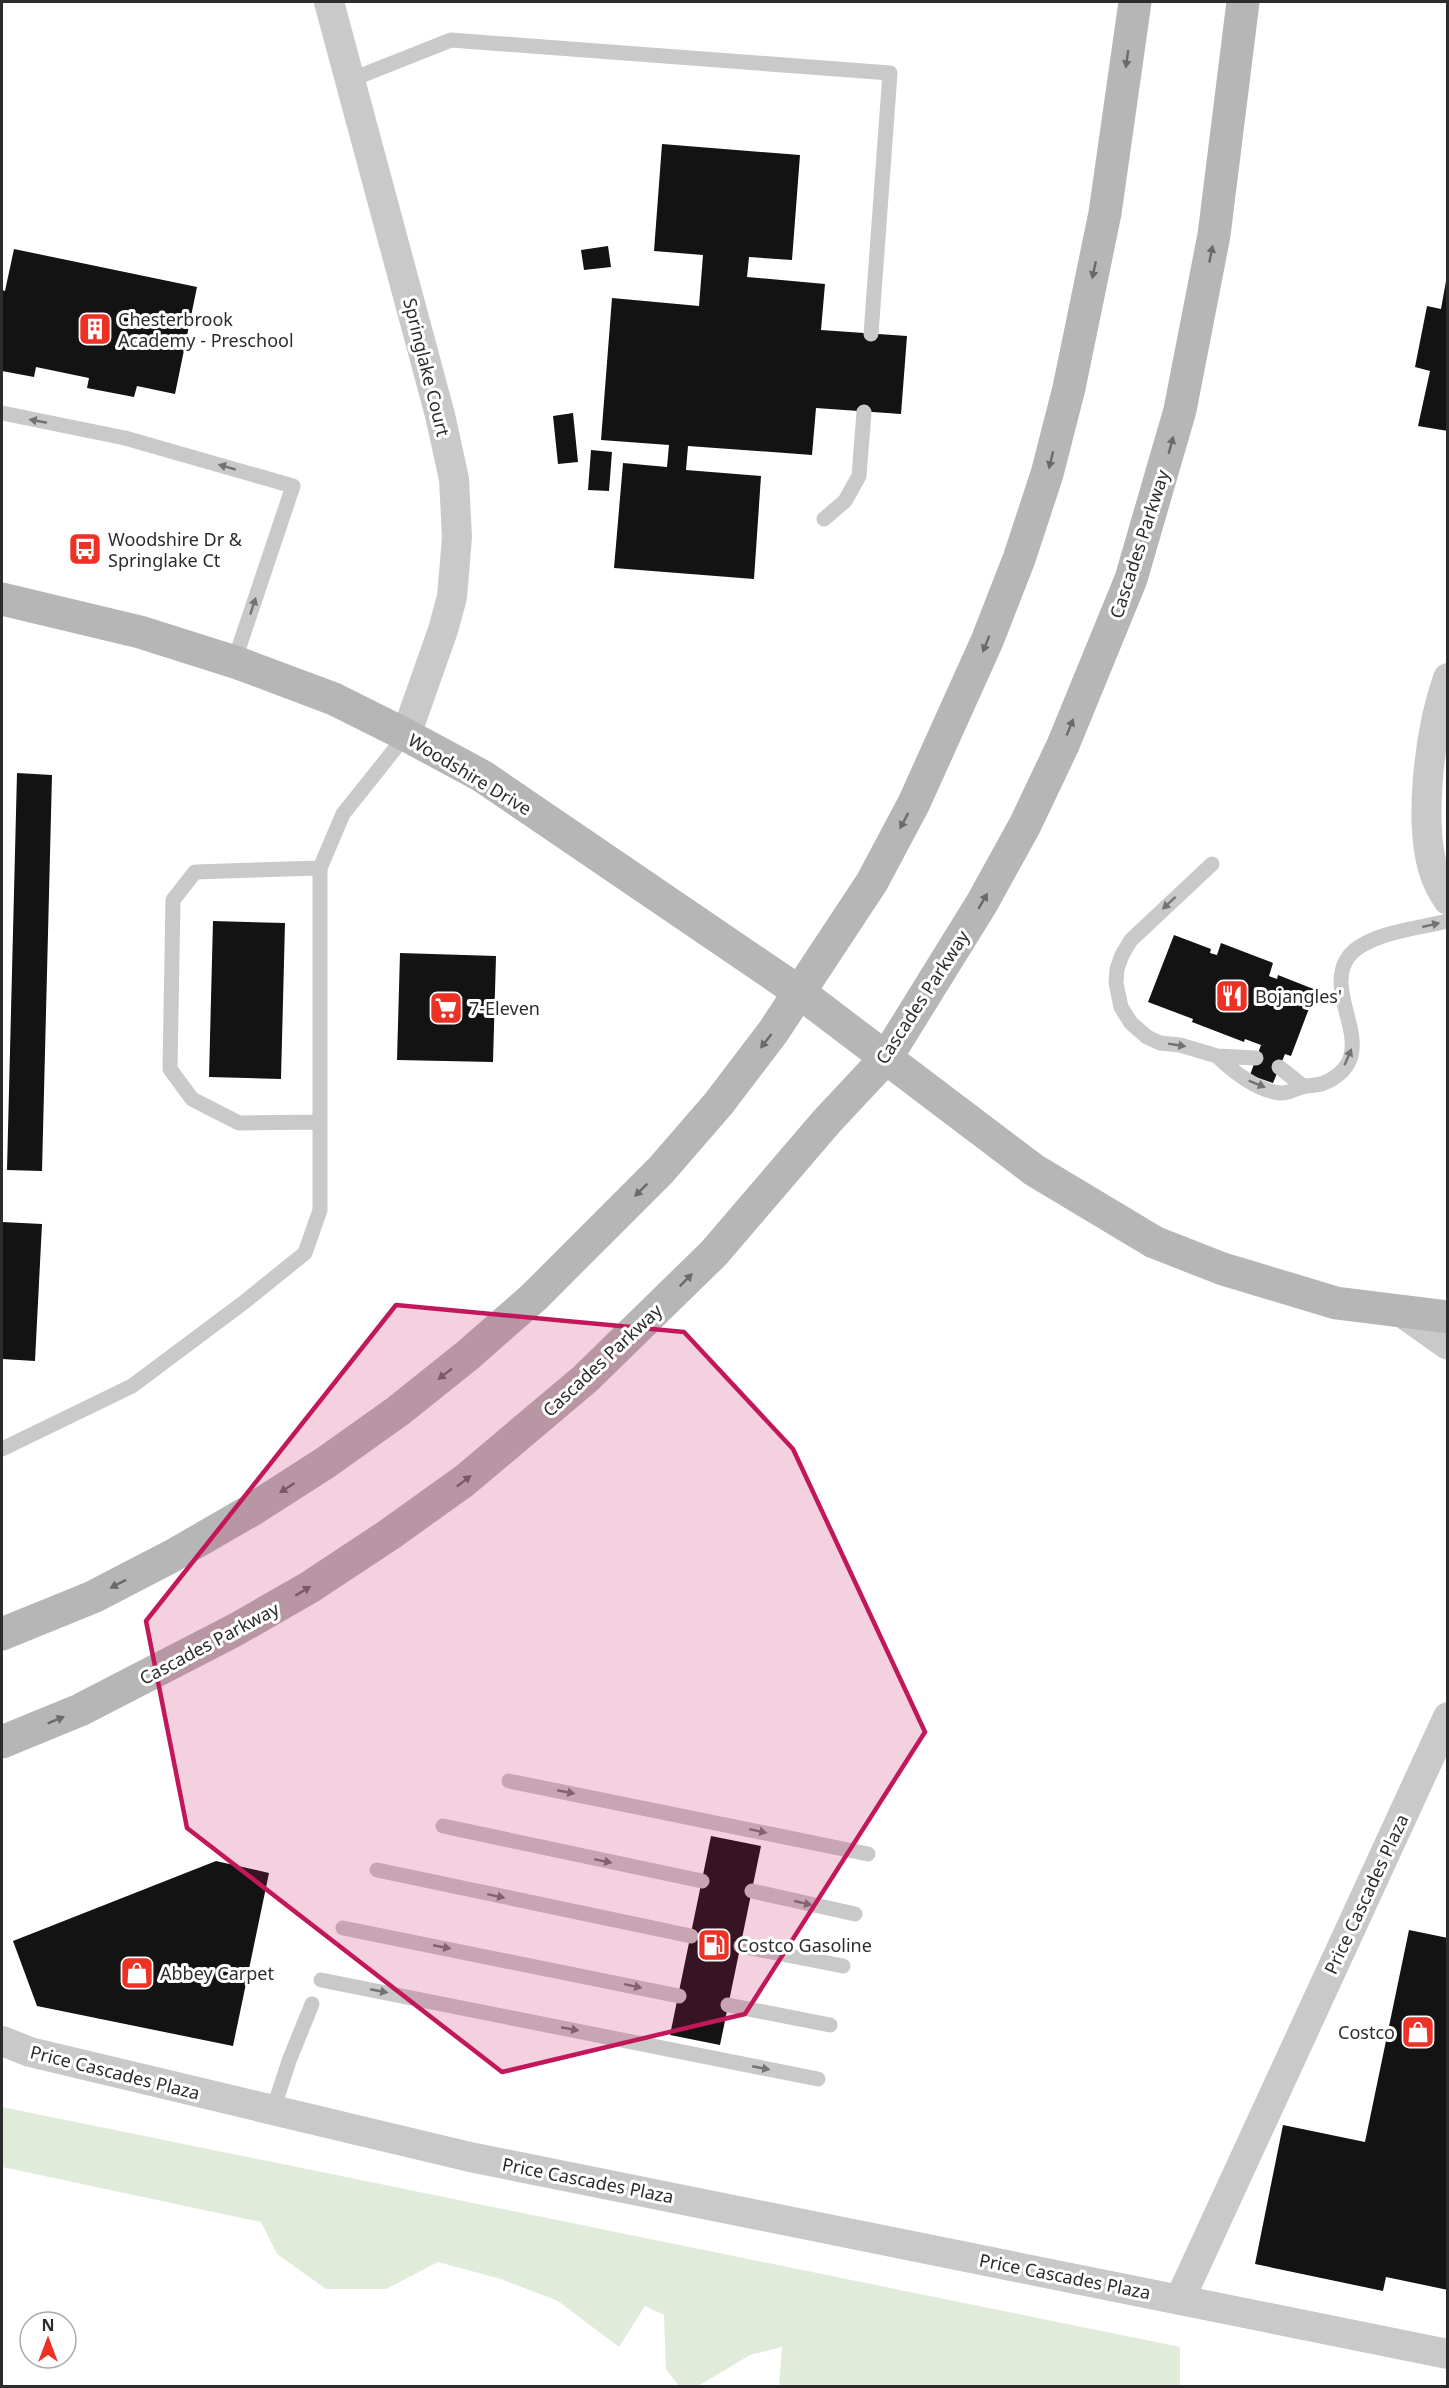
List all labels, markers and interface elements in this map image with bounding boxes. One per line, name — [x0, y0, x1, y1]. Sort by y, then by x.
one-way arrow — [1123, 50, 1132, 69]
one-way arrow — [1207, 245, 1216, 264]
one-way arrow — [1088, 261, 1098, 279]
street label: Springlake Court — [398, 295, 456, 439]
place label: Chesterbrook Academy - Preschool — [118, 307, 294, 352]
building icon: Chesterbrook Academy - Preschool — [77, 311, 113, 347]
one-way arrow — [28, 416, 47, 425]
one-way arrow — [1166, 436, 1176, 454]
one-way arrow — [1045, 451, 1055, 469]
one-way arrow — [218, 462, 236, 471]
street label: Cascades Parkway — [1104, 466, 1175, 621]
place label: Woodshire Dr & Springlake Ct — [108, 527, 243, 572]
bus stop icon: Woodshire Dr & Springlake Ct — [67, 531, 103, 567]
one-way arrow — [248, 597, 258, 615]
one-way arrow — [981, 636, 991, 654]
one-way arrow — [1065, 718, 1075, 736]
street label: Woodshire Drive — [404, 728, 536, 820]
one-way arrow — [899, 813, 909, 830]
one-way arrow — [978, 893, 988, 910]
one-way arrow — [1162, 896, 1176, 910]
one-way arrow — [1422, 920, 1440, 930]
street label: Cascades Parkway — [870, 925, 975, 1068]
restaurant icon: Bojangles' — [1214, 978, 1250, 1014]
place label: Bojangles' — [1255, 984, 1342, 1008]
supermarket icon: 7-Eleven — [428, 990, 464, 1026]
place label: 7-Eleven — [469, 996, 540, 1020]
one-way arrow — [760, 1033, 773, 1049]
one-way arrow — [1168, 1041, 1187, 1050]
one-way arrow — [1343, 1048, 1353, 1066]
one-way arrow — [1248, 1080, 1266, 1089]
one-way arrow — [634, 1183, 648, 1197]
one-way arrow — [679, 1273, 694, 1287]
street label: Cascades Parkway — [537, 1298, 667, 1422]
one-way arrow — [437, 1367, 453, 1380]
one-way arrow — [456, 1474, 472, 1487]
one-way arrow — [279, 1482, 295, 1493]
one-way arrow — [109, 1579, 126, 1589]
one-way arrow — [295, 1586, 312, 1596]
street label: Cascades Parkway — [135, 1596, 284, 1690]
one-way arrow — [47, 1715, 65, 1725]
one-way arrow — [557, 1788, 576, 1797]
street label: Price Cascades Plaza — [1318, 1810, 1414, 1978]
one-way arrow — [748, 1827, 767, 1836]
one-way arrow — [593, 1857, 612, 1866]
one-way arrow — [487, 1892, 506, 1901]
one-way arrow — [794, 1898, 812, 1908]
fuel station icon: Costco Gasoline — [696, 1927, 732, 1963]
place label: Costco Gasoline — [737, 1933, 872, 1957]
one-way arrow — [433, 1943, 452, 1952]
shop icon: Abbey Carpet — [119, 1955, 155, 1991]
place label: Abbey Carpet — [160, 1961, 274, 1985]
one-way arrow — [624, 1982, 643, 1991]
one-way arrow — [369, 1987, 388, 1996]
shop icon: Costco — [1400, 2014, 1436, 2050]
place label: Costco — [1338, 2020, 1395, 2044]
one-way arrow — [561, 2025, 580, 2034]
street label: Price Cascades Plaza — [28, 2039, 202, 2105]
one-way arrow — [752, 2064, 771, 2073]
street label: Price Cascades Plaza — [500, 2152, 676, 2208]
street label: Price Cascades Plaza — [977, 2248, 1153, 2304]
north arrow — [18, 2310, 78, 2370]
text: N — [41, 2314, 55, 2336]

